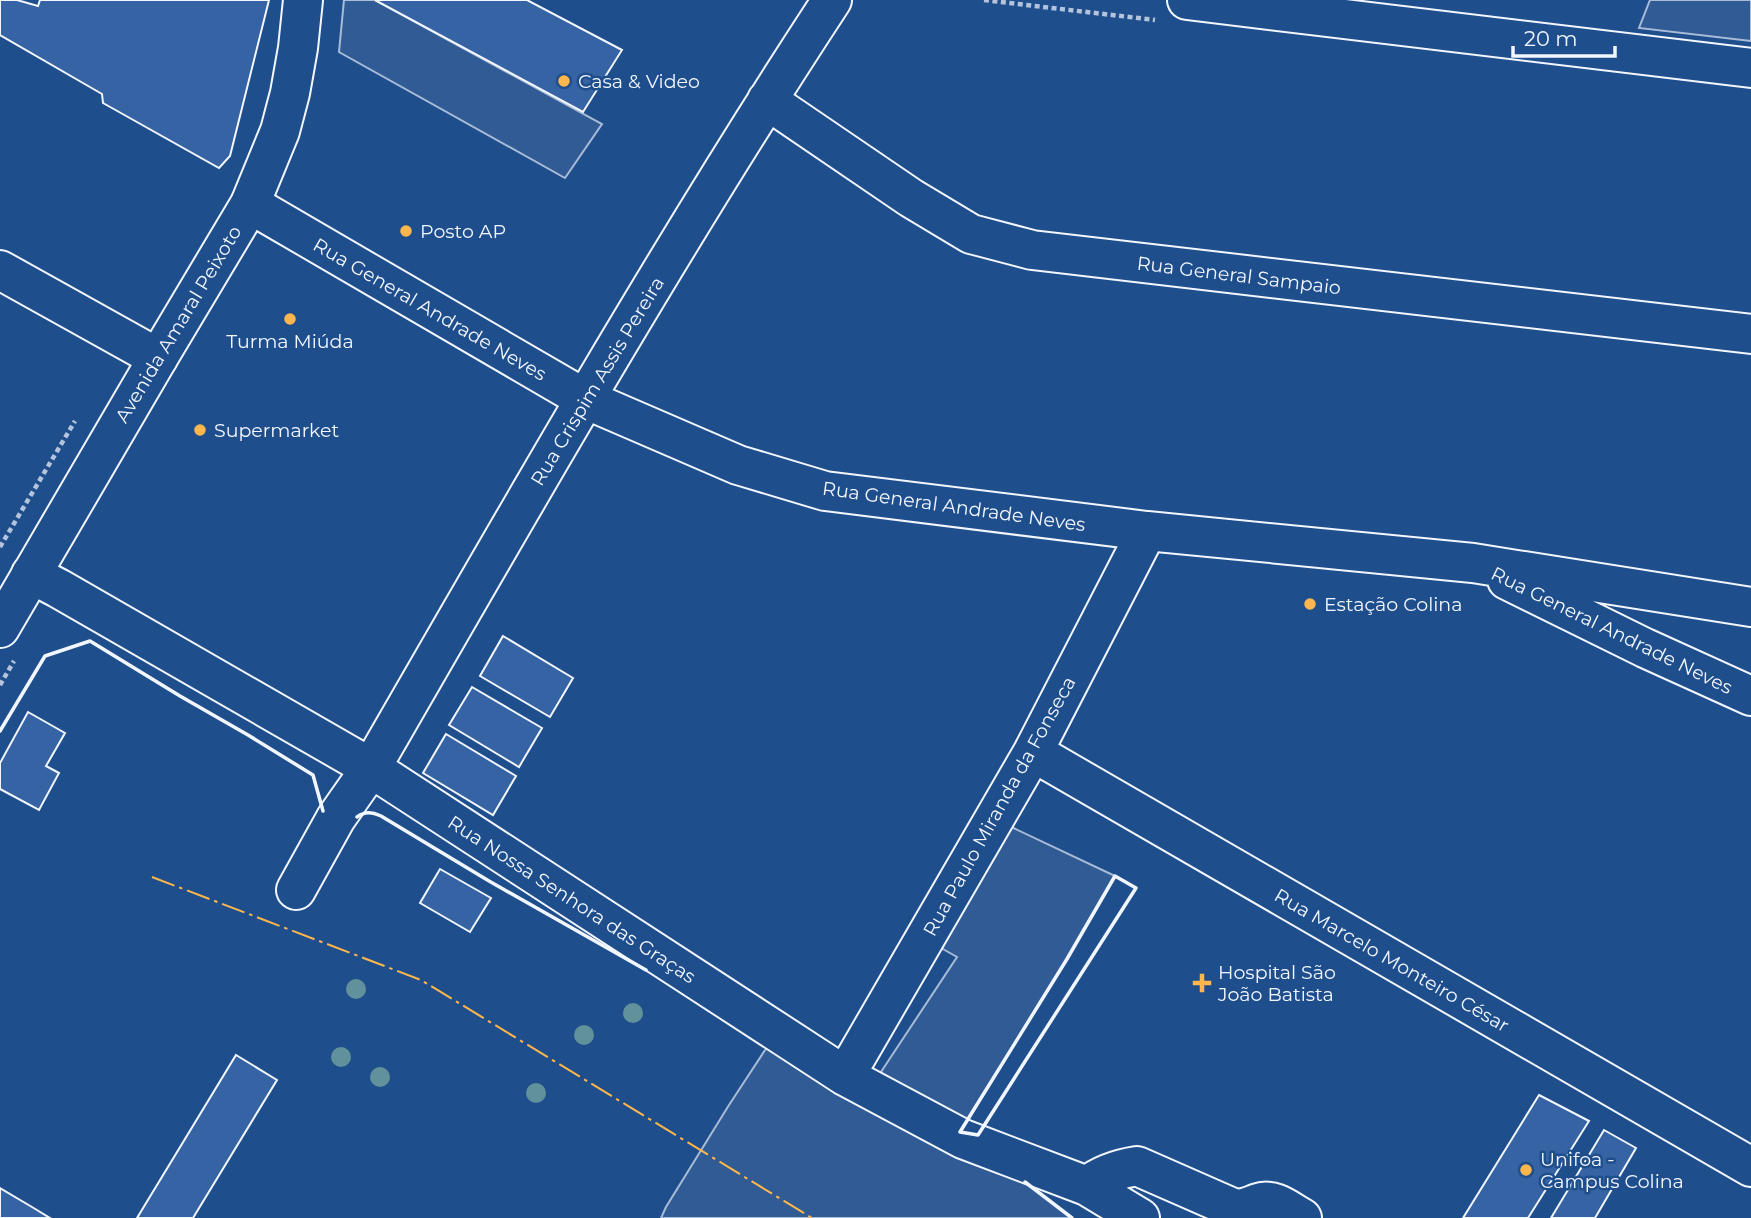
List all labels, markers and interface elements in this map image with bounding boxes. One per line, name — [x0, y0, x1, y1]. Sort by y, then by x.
scale bar — [1513, 14, 1614, 58]
text: 20 m — [1524, 26, 1578, 51]
place label: Casa & Video — [578, 70, 700, 93]
marker: Casa & Video — [556, 73, 572, 89]
place label: Posto AP — [420, 220, 506, 243]
street label: Avenida Amaral Peixoto — [110, 222, 246, 427]
marker: Posto AP — [398, 223, 414, 239]
street label: Rua General Andrade Neves — [309, 233, 550, 386]
street label: Rua General Sampaio — [1136, 252, 1342, 299]
street label: Rua Crispim Assis Pereira — [526, 273, 669, 490]
marker: Turma Miúda — [282, 311, 298, 327]
place label: Turma Miúda — [226, 330, 354, 353]
place label: Supermarket — [214, 419, 340, 442]
marker: Supermarket — [192, 422, 208, 438]
street label: Rua General Andrade Neves — [821, 477, 1087, 536]
street label: Rua General Andrade Neves — [1487, 562, 1736, 699]
place label: Estação Colina — [1324, 593, 1462, 616]
marker: Estação Colina — [1302, 596, 1318, 612]
street label: Rua Paulo Miranda da Fonseca — [918, 672, 1081, 940]
street label: Rua Nossa Senhora das Graças — [443, 811, 700, 988]
street label: Rua Marcelo Monteiro César — [1270, 884, 1513, 1037]
place label: Hospital São João Batista — [1217, 961, 1336, 1006]
marker: Hospital São João Batista — [1192, 973, 1212, 993]
place label: Unifoa - Campus Colina — [1540, 1148, 1684, 1193]
marker: Unifoa - Campus Colina — [1518, 1162, 1534, 1178]

